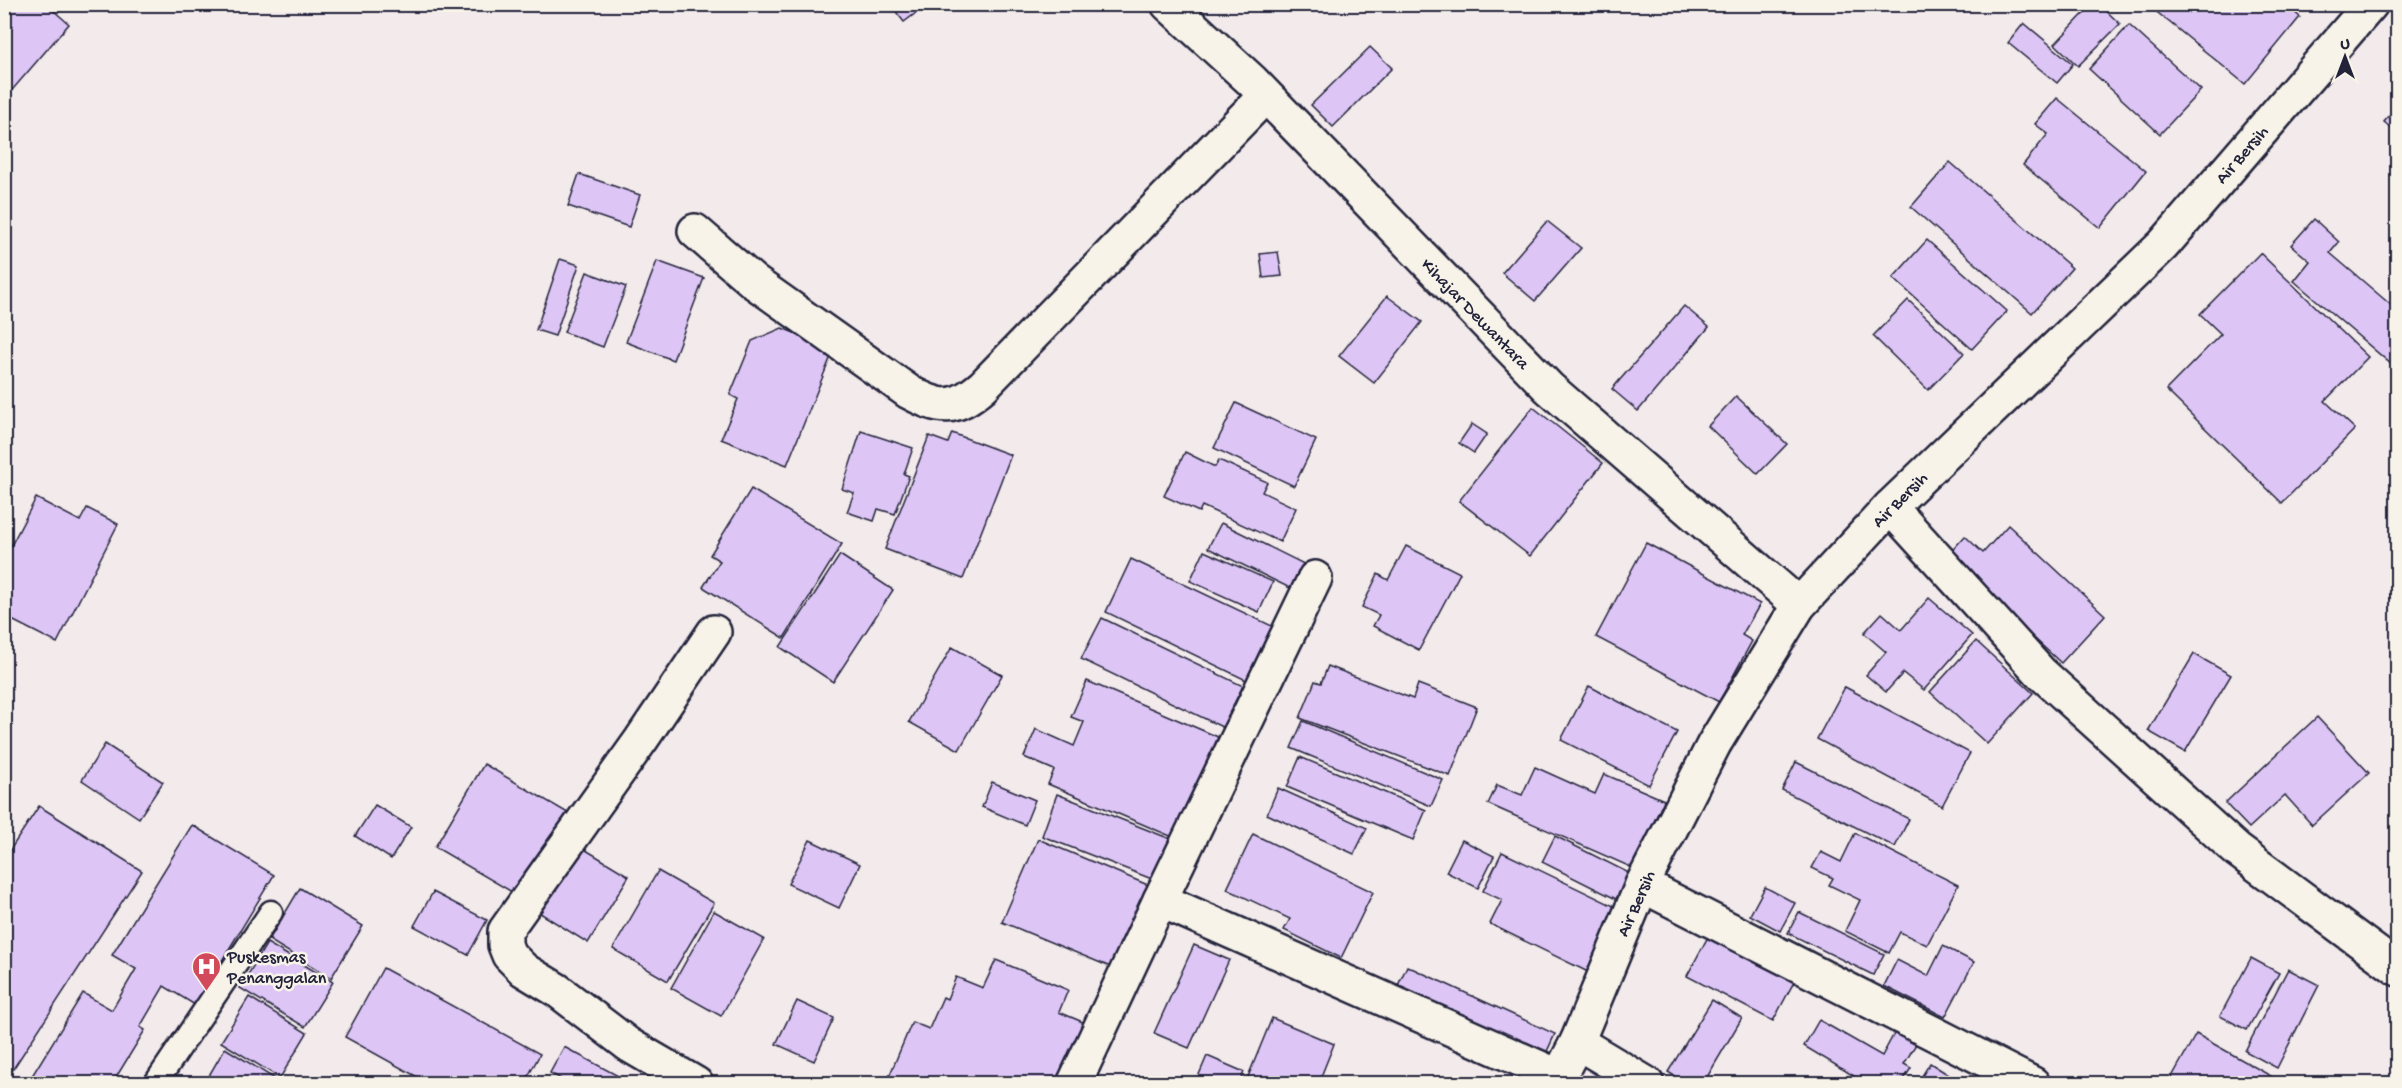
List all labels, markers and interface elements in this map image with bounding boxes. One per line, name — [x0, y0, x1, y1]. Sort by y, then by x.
north arrow — [2315, 27, 2375, 87]
text: U — [2340, 36, 2350, 55]
street label: Air Bersih — [2212, 122, 2274, 189]
street label: Kihajar Dewantara — [1416, 255, 1533, 375]
street label: Air Bersih — [1869, 468, 1933, 533]
street label: Air Bersih — [1613, 867, 1661, 940]
place label: Puskesmas Penanggalan — [226, 948, 327, 990]
hospital icon: Puskesmas Penanggalan — [190, 950, 222, 992]

